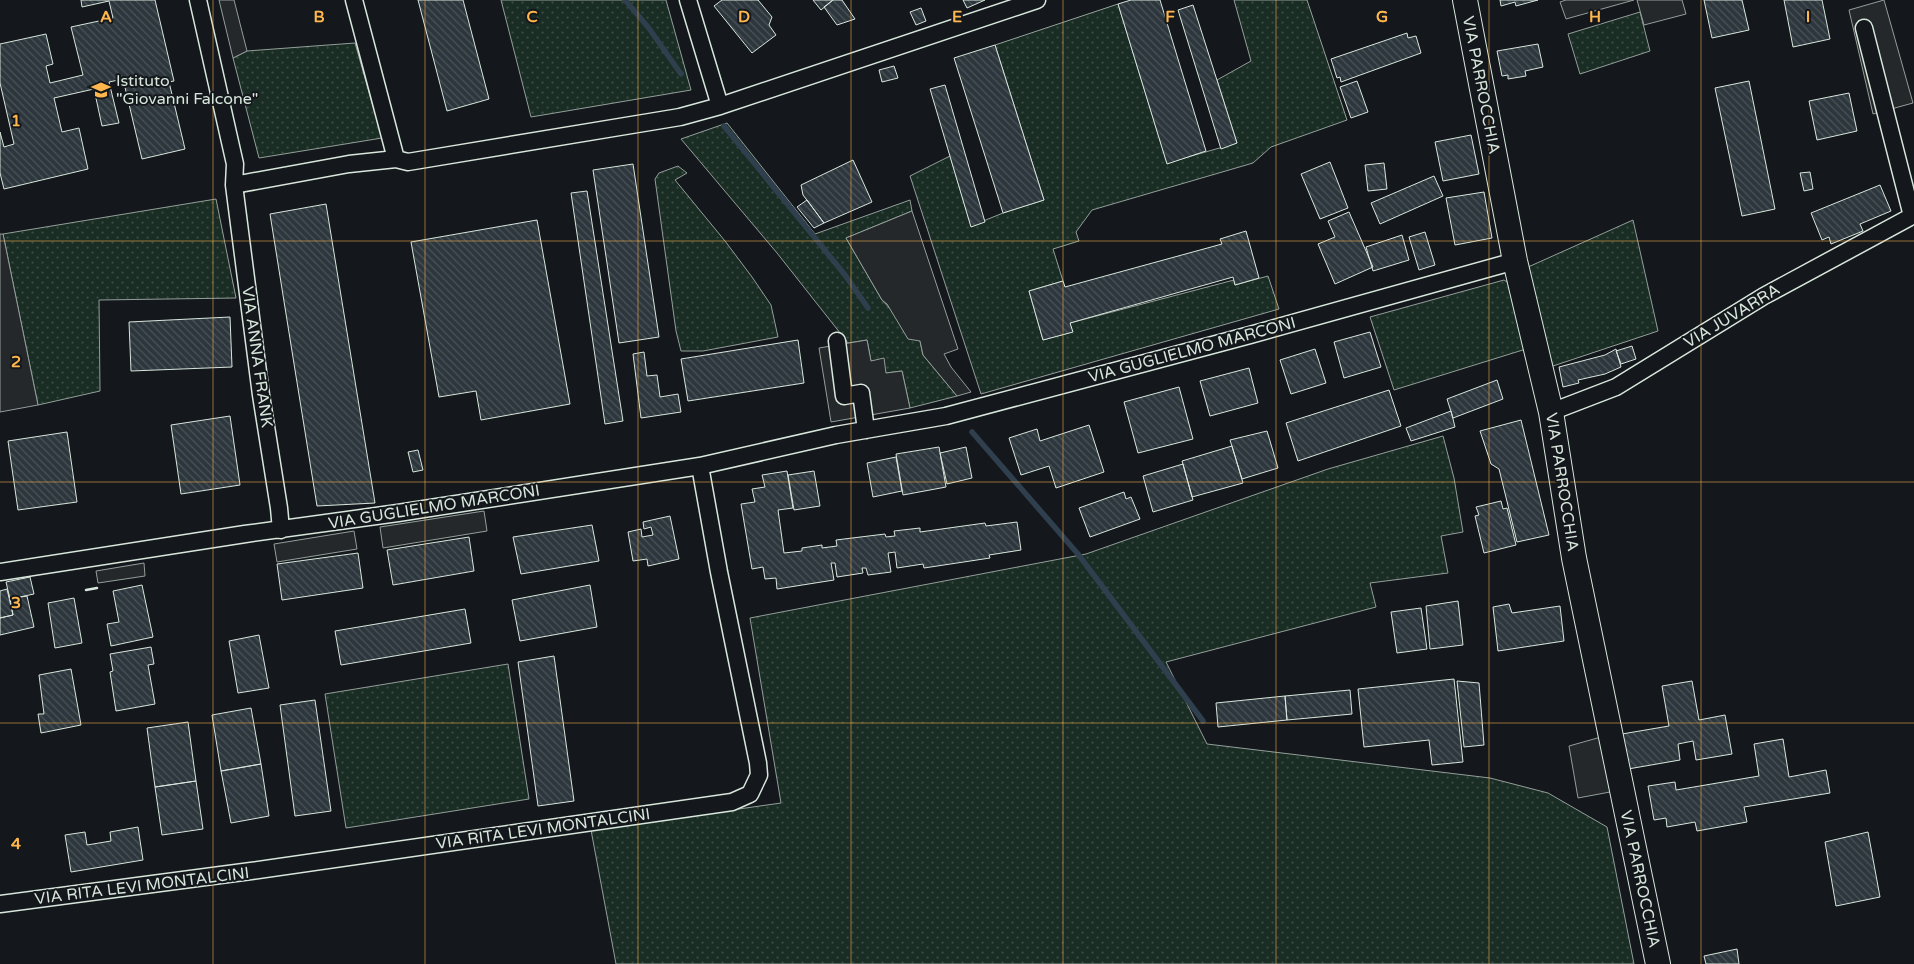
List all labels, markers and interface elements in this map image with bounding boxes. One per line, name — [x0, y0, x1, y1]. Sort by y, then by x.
text: A — [100, 7, 112, 27]
text: B — [313, 7, 325, 27]
text: C — [526, 7, 538, 27]
text: D — [738, 7, 750, 27]
text: E — [952, 7, 962, 27]
text: F — [1165, 7, 1175, 27]
text: G — [1376, 7, 1388, 27]
text: H — [1589, 7, 1601, 27]
text: I — [1806, 7, 1810, 27]
street label: VIA PARROCCHIA — [1458, 14, 1504, 156]
place label: Istituto "Giovanni Falcone" — [116, 71, 258, 109]
school or university icon: Istituto "Giovanni Falcone" — [90, 79, 112, 101]
text: 1 — [11, 111, 21, 131]
street label: VIA JUVARRA — [1680, 279, 1784, 352]
street label: VIA ANNA FRANK — [237, 285, 277, 429]
street label: VIA GUGLIELMO MARCONI — [1086, 313, 1298, 387]
text: 2 — [11, 352, 21, 372]
street label: VIA PARROCCHIA — [1541, 411, 1583, 553]
street label: VIA GUGLIELMO MARCONI — [327, 480, 541, 534]
text: 3 — [11, 593, 21, 613]
street label: VIA RITA LEVI MONTALCINI — [435, 804, 651, 854]
street label: VIA PARROCCHIA — [1616, 808, 1664, 950]
text: 4 — [11, 834, 21, 854]
street label: VIA RITA LEVI MONTALCINI — [34, 863, 250, 909]

